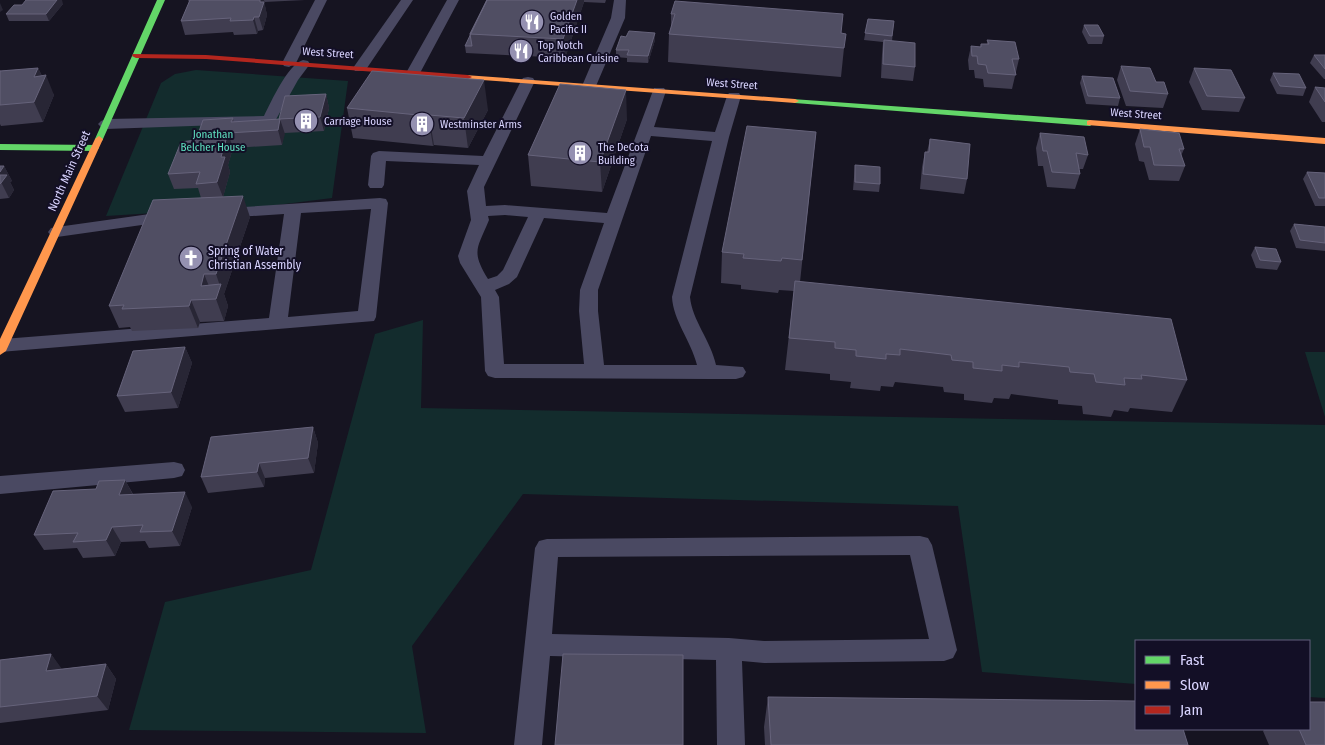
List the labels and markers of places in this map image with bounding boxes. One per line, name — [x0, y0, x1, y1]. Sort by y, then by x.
restaurant icon: Golden Pacific II — [519, 9, 545, 35]
place label: Golden Pacific II — [550, 10, 587, 36]
restaurant icon: Top Notch Caribbean Cuisine — [508, 38, 534, 64]
place label: Top Notch Caribbean Cuisine — [538, 39, 619, 65]
building icon: Carriage House — [293, 108, 319, 134]
building icon: Westminster Arms — [409, 111, 435, 137]
place label: Carriage House — [324, 115, 392, 128]
place label: Westminster Arms — [440, 118, 522, 131]
building icon: The DeCota Building — [567, 140, 593, 166]
place label: The DeCota Building — [598, 141, 649, 167]
place label: Spring of Water Christian Assembly — [208, 244, 302, 272]
church icon: Spring of Water Christian Assembly — [178, 245, 204, 271]

